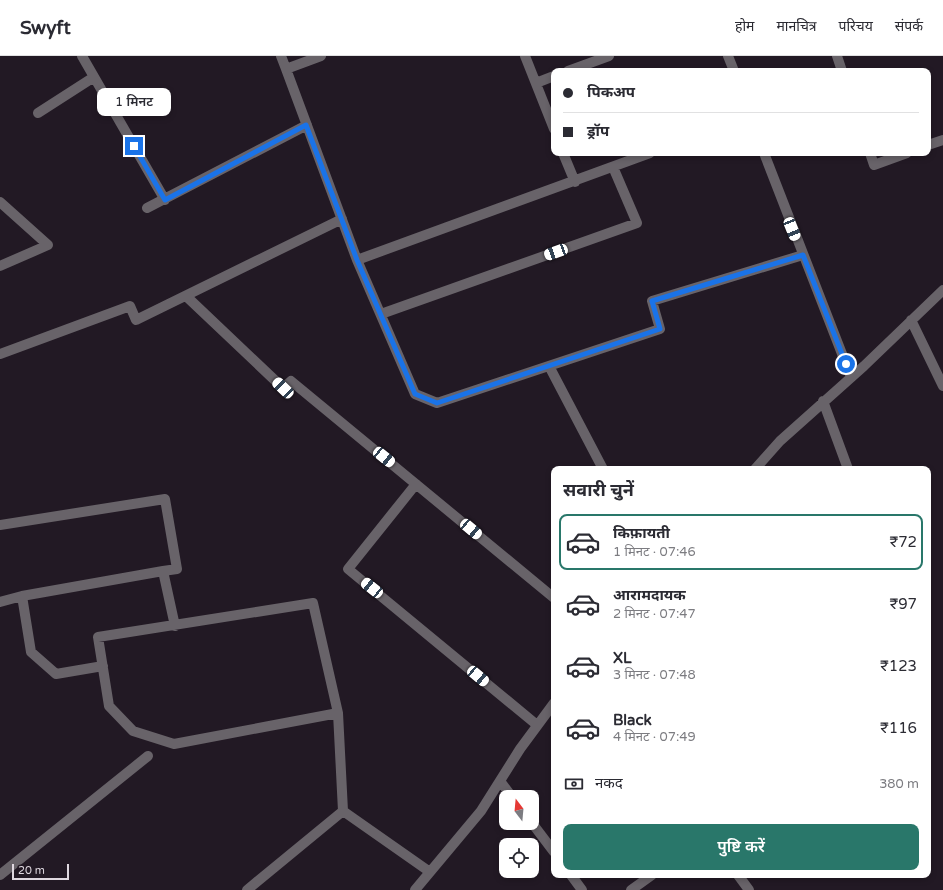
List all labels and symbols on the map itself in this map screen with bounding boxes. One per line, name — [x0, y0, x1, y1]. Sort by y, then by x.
callout: 1 मिनट — [97, 88, 171, 116]
route end — [125, 137, 143, 155]
car — [782, 216, 802, 242]
car — [543, 242, 569, 262]
route start — [837, 355, 855, 373]
car — [270, 375, 296, 401]
car — [371, 445, 397, 469]
car — [458, 517, 484, 541]
car — [359, 576, 385, 600]
car — [465, 664, 491, 688]
north arrow — [499, 790, 539, 830]
scale bar — [12, 862, 69, 881]

